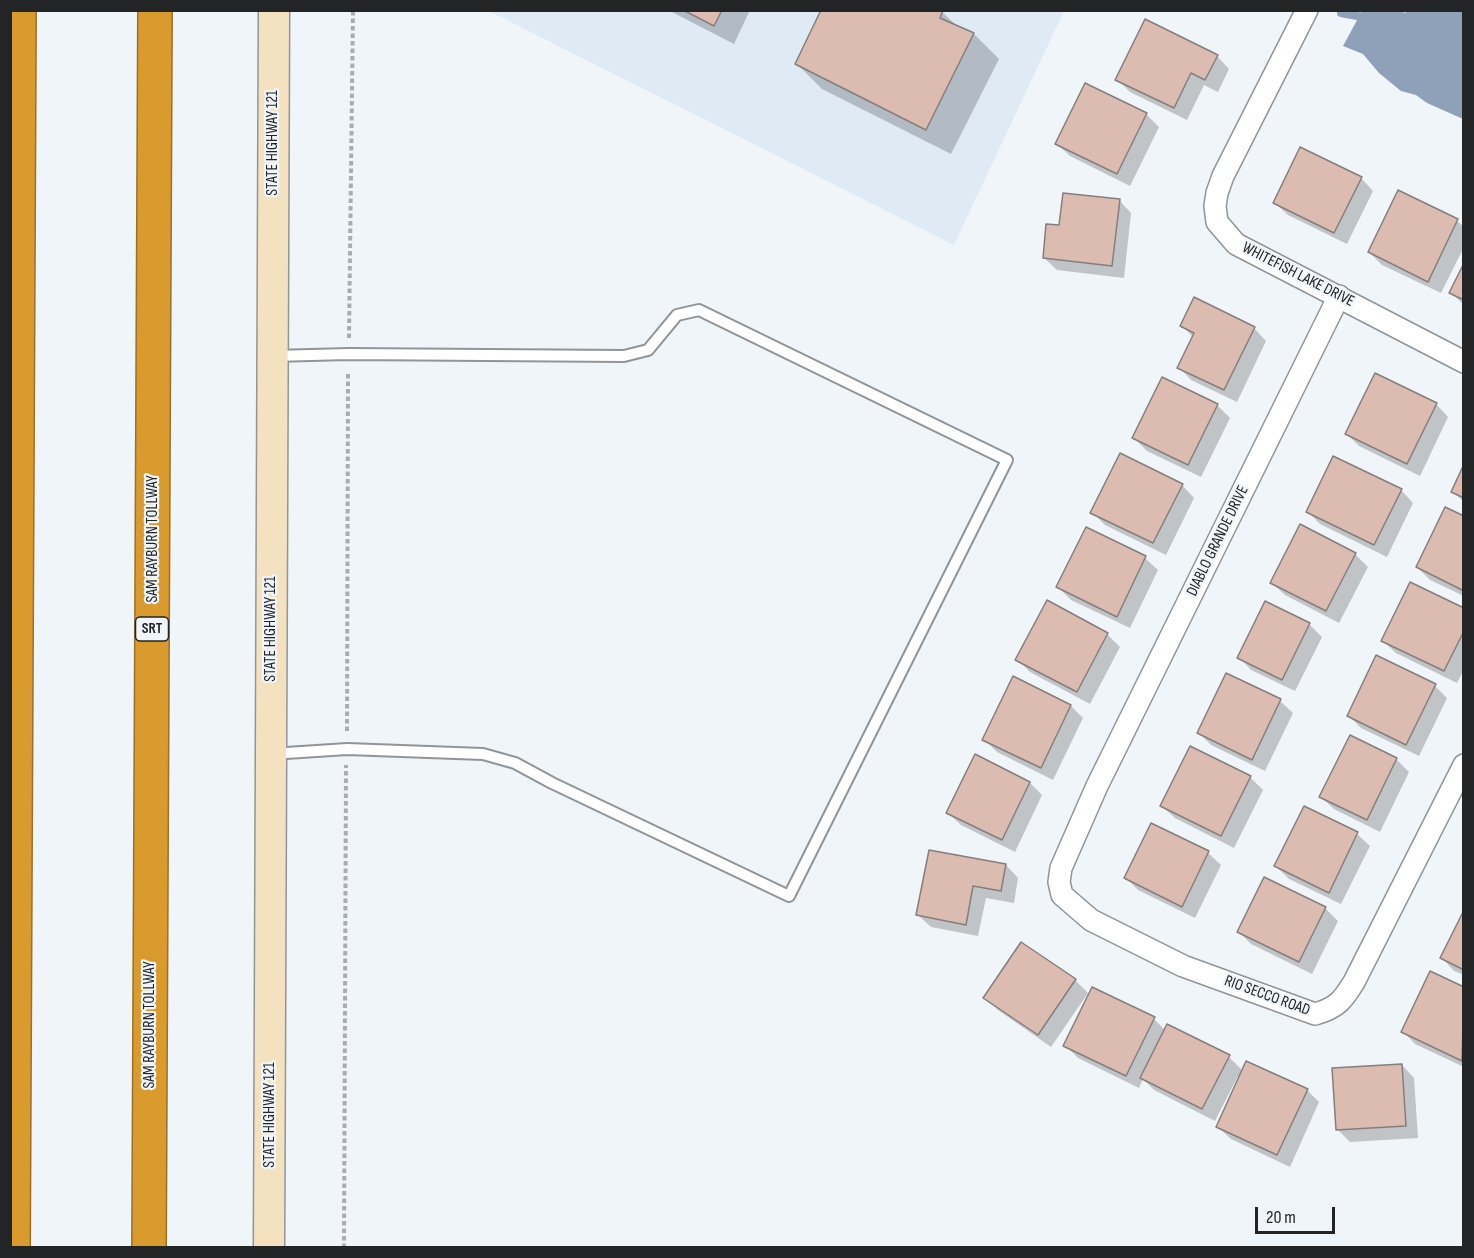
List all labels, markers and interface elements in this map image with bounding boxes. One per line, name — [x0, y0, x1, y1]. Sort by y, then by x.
street label: STATE HIGHWAY 121 — [263, 90, 283, 196]
street label: WHITEFISH LAKE DRIVE — [1239, 238, 1357, 312]
street label: SAM RAYBURN TOLLWAY — [143, 475, 163, 603]
street label: DIABLO GRANDE DRIVE — [1183, 483, 1253, 599]
street label: STATE HIGHWAY 121 — [261, 576, 281, 682]
road number: SRT — [136, 617, 168, 641]
street label: SAM RAYBURN TOLLWAY — [140, 961, 160, 1089]
street label: RIO SECCO ROAD — [1221, 972, 1313, 1020]
street label: STATE HIGHWAY 121 — [260, 1062, 280, 1168]
scale bar — [1258, 1195, 1338, 1233]
text: 20 m — [1266, 1207, 1296, 1228]

